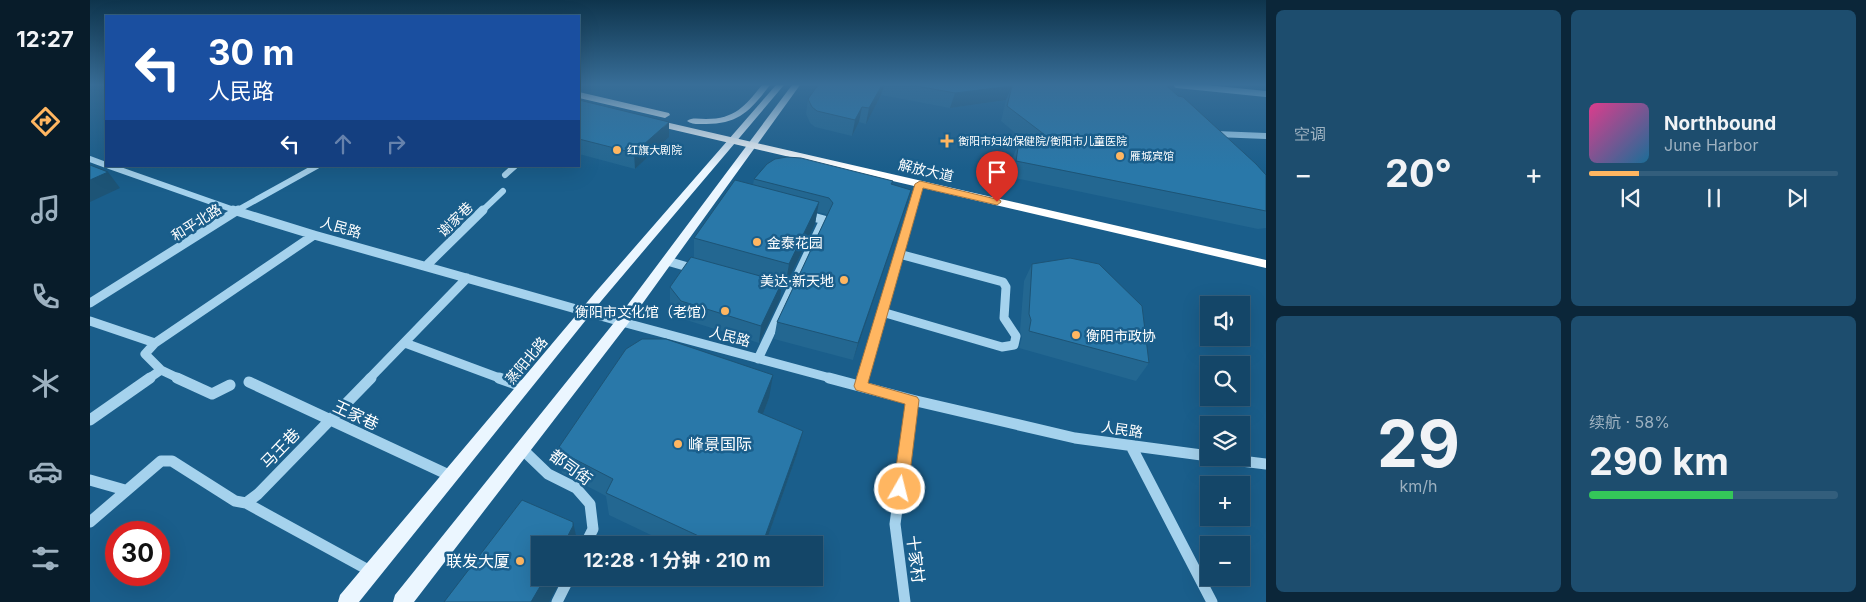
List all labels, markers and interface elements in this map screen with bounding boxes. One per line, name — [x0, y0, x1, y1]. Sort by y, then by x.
text: 12:27 — [16, 26, 74, 52]
text: 30 m — [208, 31, 294, 73]
icon: left — [125, 35, 190, 100]
text: 人民路 — [208, 78, 274, 104]
icon: directions — [28, 104, 63, 139]
text: Northbound — [1664, 112, 1776, 135]
text: 空调 — [1294, 124, 1326, 144]
icon: left — [276, 130, 304, 158]
icon: ahead — [329, 130, 357, 158]
icon: right — [382, 130, 410, 158]
marker: 衡阳市妇幼保健院/衡阳市儿童医院 — [940, 134, 954, 148]
place label: 衡阳市妇幼保健院/衡阳市儿童医院 — [958, 134, 1127, 148]
text: June Harbor — [1664, 135, 1758, 155]
place label: 红旗大剧院 — [627, 143, 682, 157]
marker: 红旗大剧院 — [611, 144, 623, 156]
place label: 雁城宾馆 — [1130, 149, 1174, 163]
marker: 雁城宾馆 — [1114, 150, 1126, 162]
text: 20° — [1385, 150, 1452, 196]
pin — [976, 151, 1018, 202]
street label: 解放大道 — [897, 155, 955, 185]
text: − — [1294, 157, 1313, 191]
text: + — [1524, 157, 1543, 191]
icon: arrive — [983, 158, 1011, 186]
icon: previous — [1617, 184, 1645, 212]
icon: pause — [1700, 184, 1728, 212]
icon: next — [1783, 184, 1811, 212]
icon: music — [28, 192, 63, 227]
street label: 谢家巷 — [434, 198, 476, 240]
street label: 和平北路 — [168, 200, 224, 244]
street label: 人民路 — [318, 213, 364, 241]
place label: 金泰花园 — [767, 234, 823, 251]
marker: 金泰花园 — [751, 236, 763, 248]
place label: 美达·新天地 — [760, 272, 834, 289]
marker: 美达·新天地 — [838, 274, 850, 286]
icon: phone — [28, 279, 63, 314]
map controls — [1200, 296, 1250, 586]
button: sound — [1200, 296, 1250, 346]
place label: 衡阳市文化馆（老馆） — [575, 303, 715, 320]
marker: 衡阳市文化馆（老馆） — [719, 305, 731, 317]
street label: 人民路 — [708, 322, 752, 350]
place label: 衡阳市政协 — [1086, 327, 1156, 344]
marker: 衡阳市政协 — [1070, 329, 1082, 341]
street label: 蒸阳北路 — [501, 333, 551, 387]
button: search — [1200, 356, 1250, 406]
icon: climate — [28, 366, 63, 401]
street label: 王家巷 — [330, 396, 382, 434]
text: 29 — [1377, 404, 1460, 483]
text: 续航 · 58% — [1589, 412, 1670, 432]
button: layers — [1200, 416, 1250, 466]
street label: 人民路 — [1100, 418, 1144, 440]
street label: 马王巷 — [256, 424, 304, 472]
place label: 峰景国际 — [688, 434, 752, 454]
marker: 峰景国际 — [672, 438, 684, 450]
text: 290 km — [1589, 438, 1729, 484]
street label: 都司街 — [546, 445, 596, 489]
icon: car — [28, 454, 63, 489]
position arrow — [873, 462, 925, 514]
button: + — [1200, 476, 1250, 526]
text: km/h — [1399, 476, 1438, 496]
speed limit sign: 30 — [105, 521, 170, 586]
street label: 十家村 — [903, 534, 929, 584]
button: − — [1200, 536, 1250, 586]
icon: filters — [28, 541, 63, 576]
text: 12:28 · 1 分钟 · 210 m — [583, 549, 771, 572]
place label: 联发大厦 — [446, 551, 510, 571]
marker: 联发大厦 — [514, 555, 526, 567]

